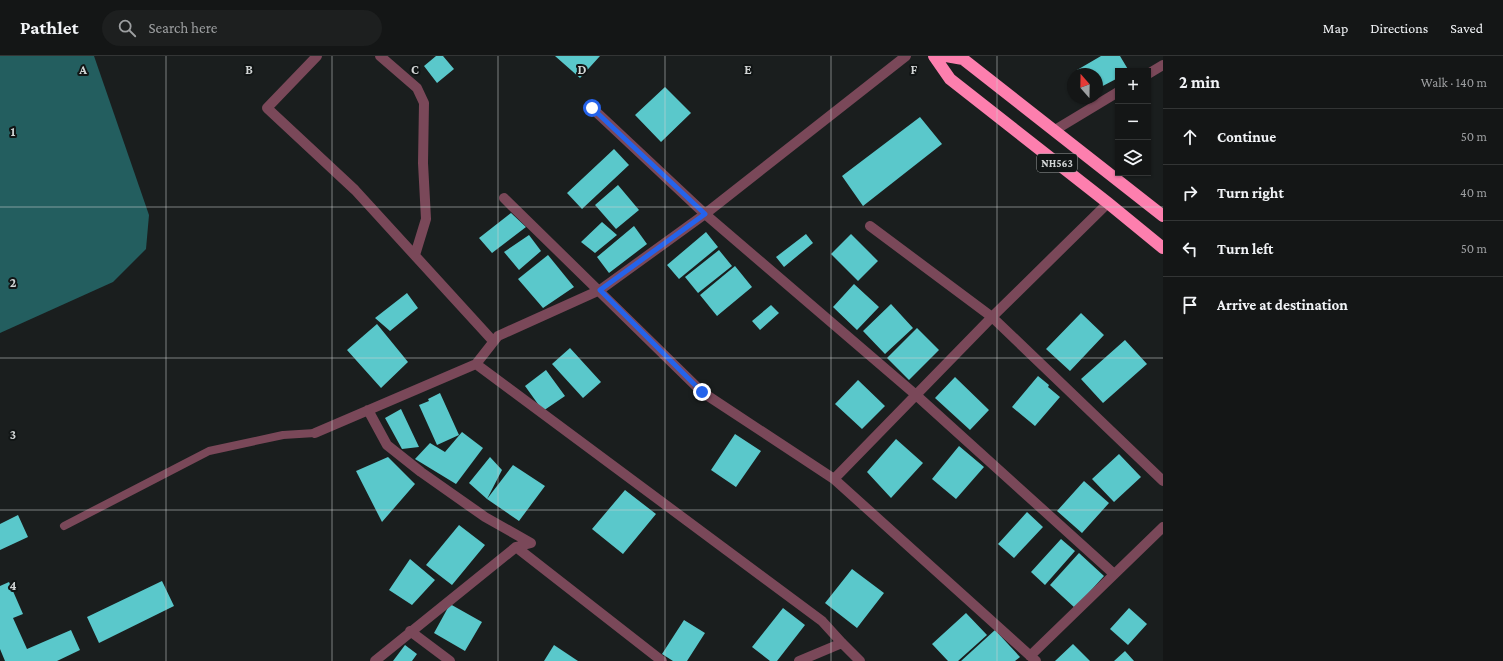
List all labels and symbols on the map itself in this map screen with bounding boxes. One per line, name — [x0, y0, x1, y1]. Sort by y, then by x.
text: A — [78, 62, 87, 77]
text: B — [245, 62, 253, 77]
text: C — [411, 62, 419, 77]
text: D — [578, 62, 587, 77]
text: E — [744, 62, 752, 77]
text: F — [911, 62, 918, 77]
north arrow — [1067, 68, 1103, 104]
route start — [583, 99, 601, 117]
text: 1 — [11, 124, 16, 139]
road number: NH563 — [1037, 154, 1077, 172]
text: 2 — [10, 275, 17, 290]
route end — [693, 383, 711, 401]
text: 3 — [10, 427, 16, 442]
text: 4 — [9, 578, 17, 593]

